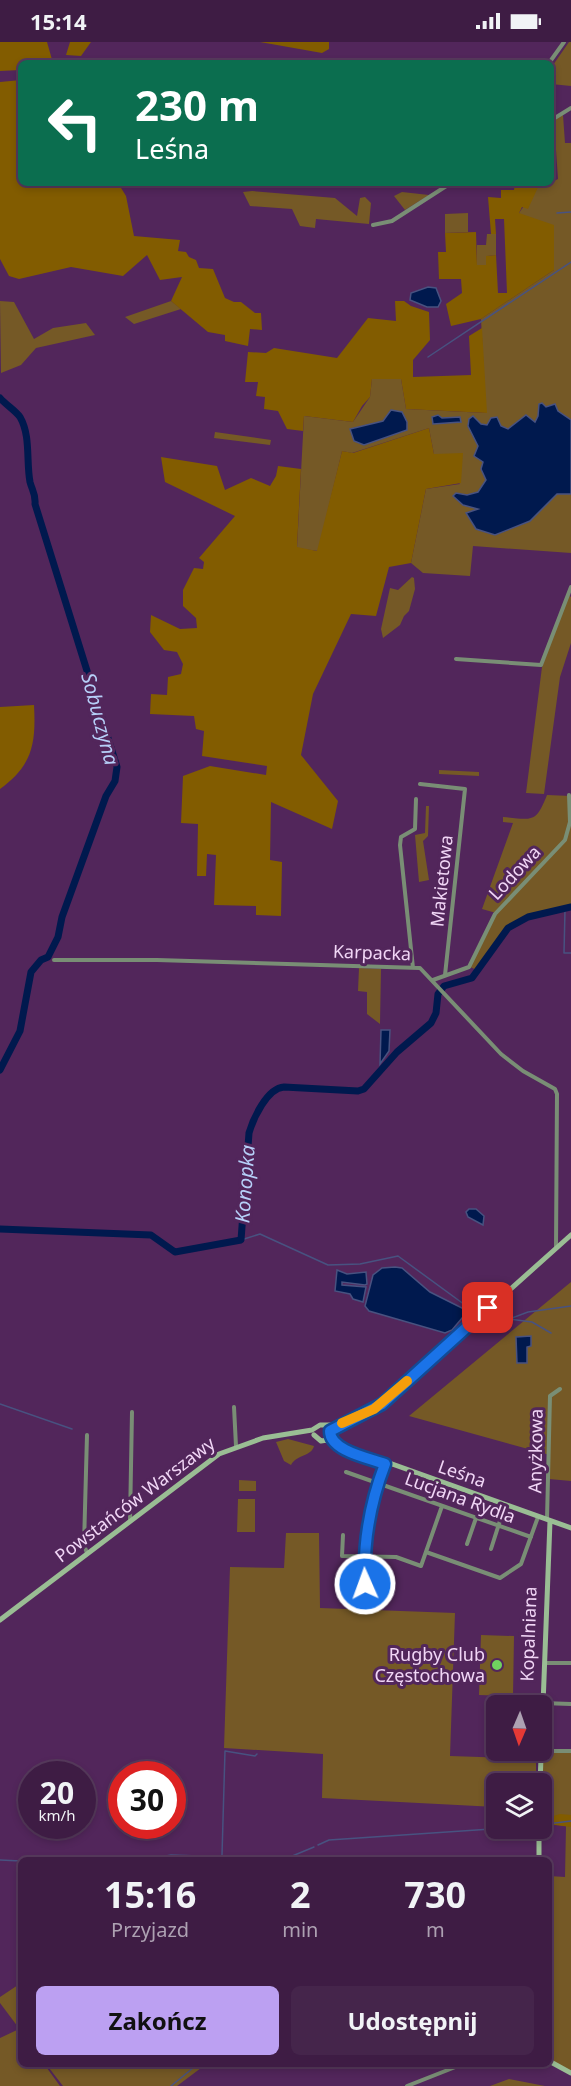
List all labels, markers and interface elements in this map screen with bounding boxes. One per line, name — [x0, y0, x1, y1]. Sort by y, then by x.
text: 15:14 — [30, 6, 87, 36]
text: 230 m — [135, 76, 259, 133]
icon: left — [36, 84, 114, 162]
text: Leśna — [135, 130, 209, 167]
water label: Sobuczyna — [75, 670, 126, 768]
street label: Makietowa — [424, 834, 458, 928]
street label: Lodowa — [483, 840, 546, 905]
street label: Karpacka — [333, 939, 412, 965]
water label: Konopka — [228, 1144, 261, 1224]
pin — [462, 1282, 513, 1333]
icon: arrive — [471, 1291, 504, 1324]
street label: Anyżkowa — [522, 1408, 548, 1494]
street label: Powstańców Warszawy — [50, 1431, 220, 1567]
street label: Leśna — [435, 1454, 490, 1492]
street label: Lucjana Rydla — [402, 1466, 519, 1528]
position arrow — [333, 1552, 397, 1616]
street label: Kopalniana — [514, 1586, 542, 1682]
place label: Rugby Club Częstochowa — [374, 1642, 485, 1687]
marker: Rugby Club Częstochowa — [490, 1658, 504, 1672]
north arrow — [486, 1695, 552, 1761]
map controls — [486, 1695, 552, 1839]
speed limit sign: 30 — [108, 1761, 186, 1839]
text: 20 — [40, 1772, 74, 1813]
button: layers — [486, 1773, 552, 1839]
text: km/h — [39, 1805, 75, 1825]
text: 15:16 — [104, 1870, 196, 1919]
text: 2 — [290, 1870, 311, 1919]
text: 730 — [404, 1870, 466, 1919]
text: Przyjazd — [111, 1916, 189, 1943]
text: min — [282, 1916, 318, 1943]
text: m — [426, 1916, 445, 1943]
button: Zakończ — [36, 1986, 279, 2055]
button: Udostępnij — [291, 1986, 534, 2055]

